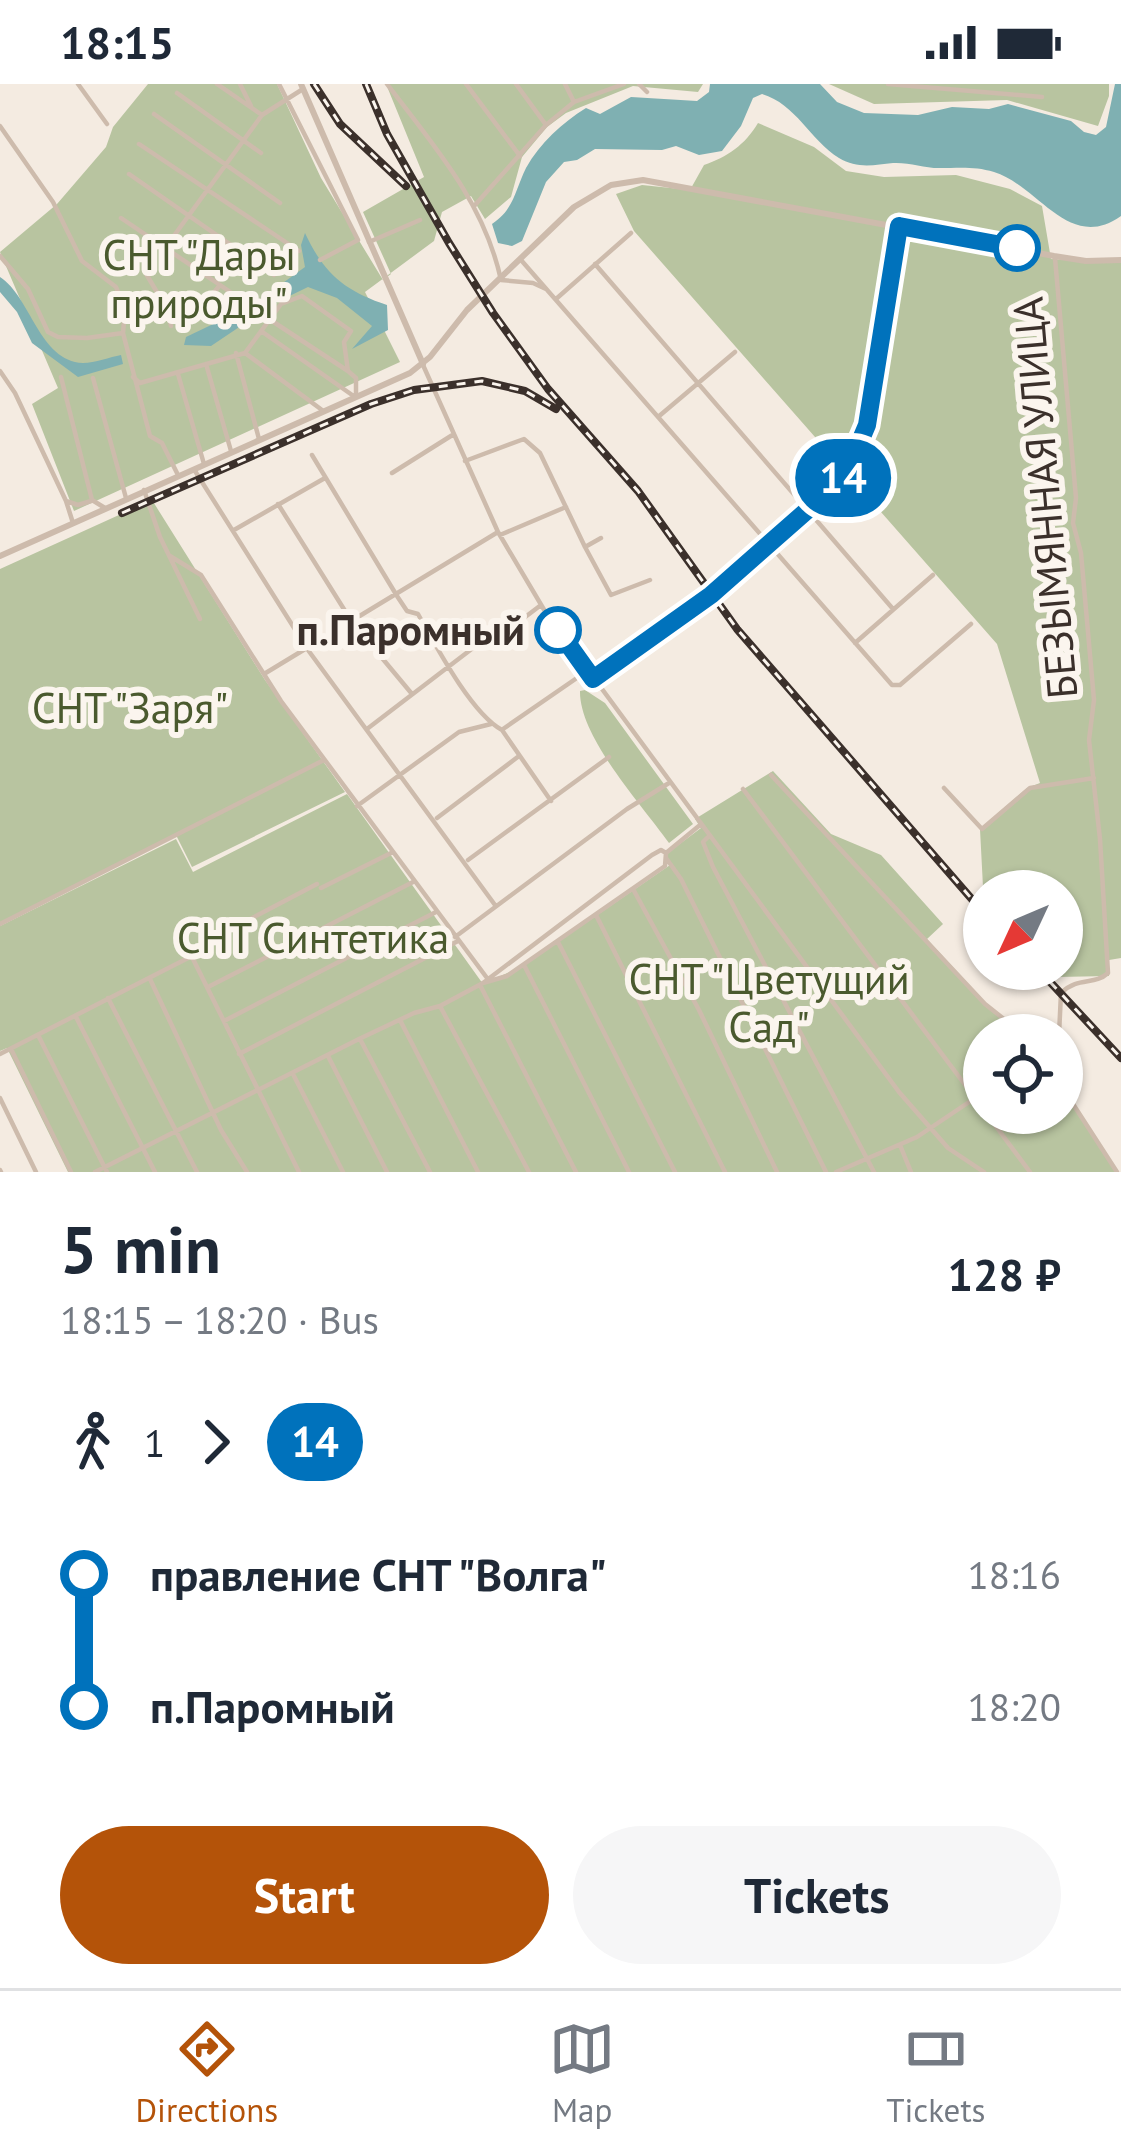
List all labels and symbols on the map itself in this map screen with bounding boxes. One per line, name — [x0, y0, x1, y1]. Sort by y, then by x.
unlabelled marker — [995, 226, 1039, 270]
park label: СНТ "Дары природы" — [103, 227, 295, 330]
street label: БЕЗЫМЯННАЯ УЛИЦА — [1000, 295, 1089, 701]
line badge: 14 — [789, 439, 897, 517]
place label: п.Паромный — [296, 602, 525, 657]
marker: п.Паромный — [536, 608, 580, 652]
park label: СНТ "Заря" — [32, 680, 228, 735]
north arrow — [963, 870, 1083, 990]
park label: СНТ Синтетика — [177, 910, 449, 965]
park label: СНТ "Цветущий Сад" — [628, 951, 910, 1054]

